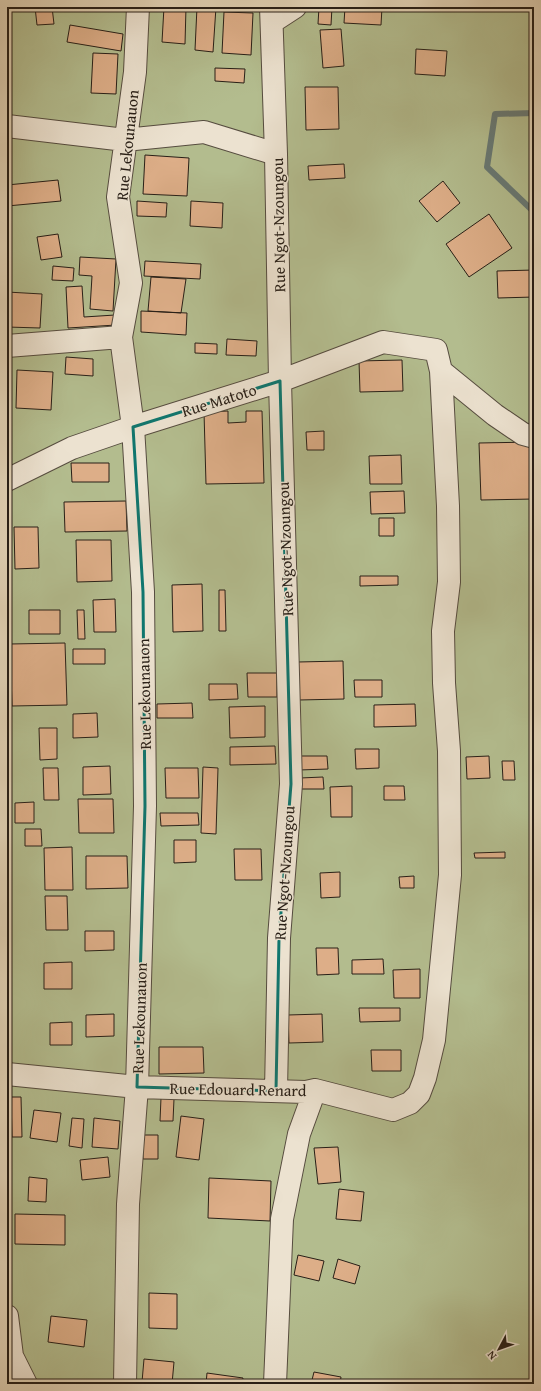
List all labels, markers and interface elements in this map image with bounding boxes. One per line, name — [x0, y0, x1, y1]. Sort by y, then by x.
street label: Rue Lekounauon — [109, 88, 145, 202]
street label: Rue Ngot-Nzoungou — [265, 157, 291, 293]
street label: Rue Matoto — [179, 377, 259, 423]
street label: Rue Ngot-Nzoungou — [271, 481, 299, 617]
street label: Rue Lekounauon — [131, 638, 157, 750]
street label: Rue Ngot-Nzoungou — [267, 805, 301, 941]
street label: Rue Lekounauon — [125, 962, 153, 1074]
street label: Rue Edouard Renard — [169, 1076, 307, 1102]
north arrow — [479, 1329, 519, 1369]
text: N — [483, 1347, 500, 1364]

